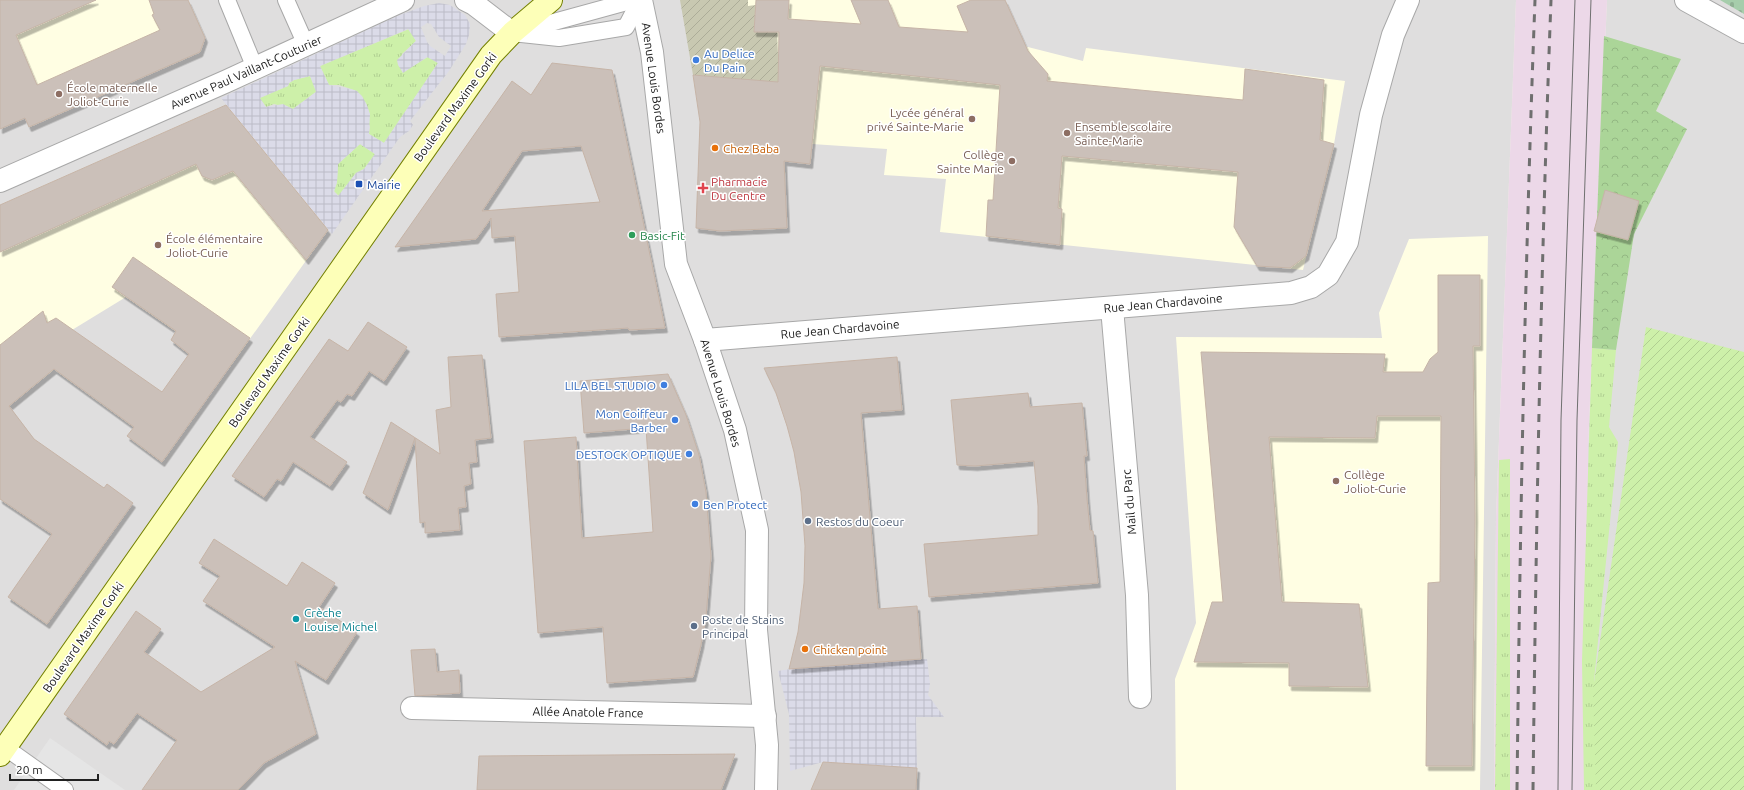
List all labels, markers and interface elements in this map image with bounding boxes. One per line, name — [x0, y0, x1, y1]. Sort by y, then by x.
street label: Avenue Louis Bordes — [640, 22, 668, 134]
street label: Avenue Paul Vaillant-Couturier — [168, 32, 324, 111]
place label: Au Delice Du Pain — [704, 47, 755, 74]
street label: Boulevard Maxime Gorki — [411, 50, 499, 164]
marker: Au Delice Du Pain — [691, 55, 701, 65]
place label: École maternelle Joliot-Curie — [67, 81, 158, 108]
marker: École maternelle Joliot-Curie — [54, 89, 64, 99]
place label: Lycée général privé Sainte-Marie — [867, 106, 964, 133]
marker: Lycée général privé Sainte-Marie — [967, 114, 977, 124]
place label: Ensemble scolaire Sainte-Marie — [1075, 120, 1172, 147]
marker: Ensemble scolaire Sainte-Marie — [1062, 128, 1072, 138]
place label: Chez Baba — [723, 142, 779, 155]
marker: Chez Baba — [710, 143, 720, 153]
place label: Collège Sainte Marie — [937, 148, 1004, 175]
marker: Collège Sainte Marie — [1007, 156, 1017, 166]
place label: Pharmacie Du Centre — [711, 175, 767, 202]
place label: Mairie — [367, 178, 401, 191]
marker: Mairie — [354, 179, 364, 189]
marker: Pharmacie Du Centre — [698, 183, 708, 193]
place label: Basic-Fit — [640, 229, 685, 242]
marker: Basic-Fit — [627, 230, 637, 240]
place label: École élémentaire Joliot-Curie — [166, 232, 263, 259]
marker: École élémentaire Joliot-Curie — [153, 240, 163, 250]
street label: Rue Jean Chardavoine — [1103, 291, 1223, 315]
street label: Boulevard Maxime Gorki — [226, 314, 312, 430]
street label: Rue Jean Chardavoine — [780, 317, 900, 341]
street label: Avenue Louis Bordes — [698, 338, 744, 448]
place label: LILA BEL STUDIO — [565, 379, 656, 392]
marker: LILA BEL STUDIO — [659, 380, 669, 390]
place label: Mon Coiffeur Barber — [596, 407, 667, 434]
marker: Mon Coiffeur Barber — [670, 415, 680, 425]
place label: DESTOCK OPTIQUE — [576, 448, 681, 461]
marker: DESTOCK OPTIQUE — [684, 449, 694, 459]
street label: Mail du Parc — [1120, 468, 1138, 535]
place label: Collège Joliot-Curie — [1344, 468, 1406, 495]
marker: Collège Joliot-Curie — [1331, 476, 1341, 486]
place label: Ben Protect — [703, 498, 767, 511]
marker: Ben Protect — [690, 499, 700, 509]
place label: Restos du Coeur — [816, 515, 904, 528]
marker: Restos du Coeur — [803, 516, 813, 526]
street label: Boulevard Maxime Gorki — [40, 579, 126, 695]
place label: Crèche Louise Michel — [304, 606, 377, 633]
place label: Poste de Stains Principal — [702, 613, 784, 640]
marker: Crèche Louise Michel — [291, 614, 301, 624]
marker: Poste de Stains Principal — [689, 621, 699, 631]
place label: Chicken point — [813, 643, 887, 656]
marker: Chicken point — [800, 644, 810, 654]
street label: Allée Anatole France — [532, 705, 644, 719]
scale bar — [10, 756, 98, 782]
text: 20 m — [16, 763, 43, 776]

